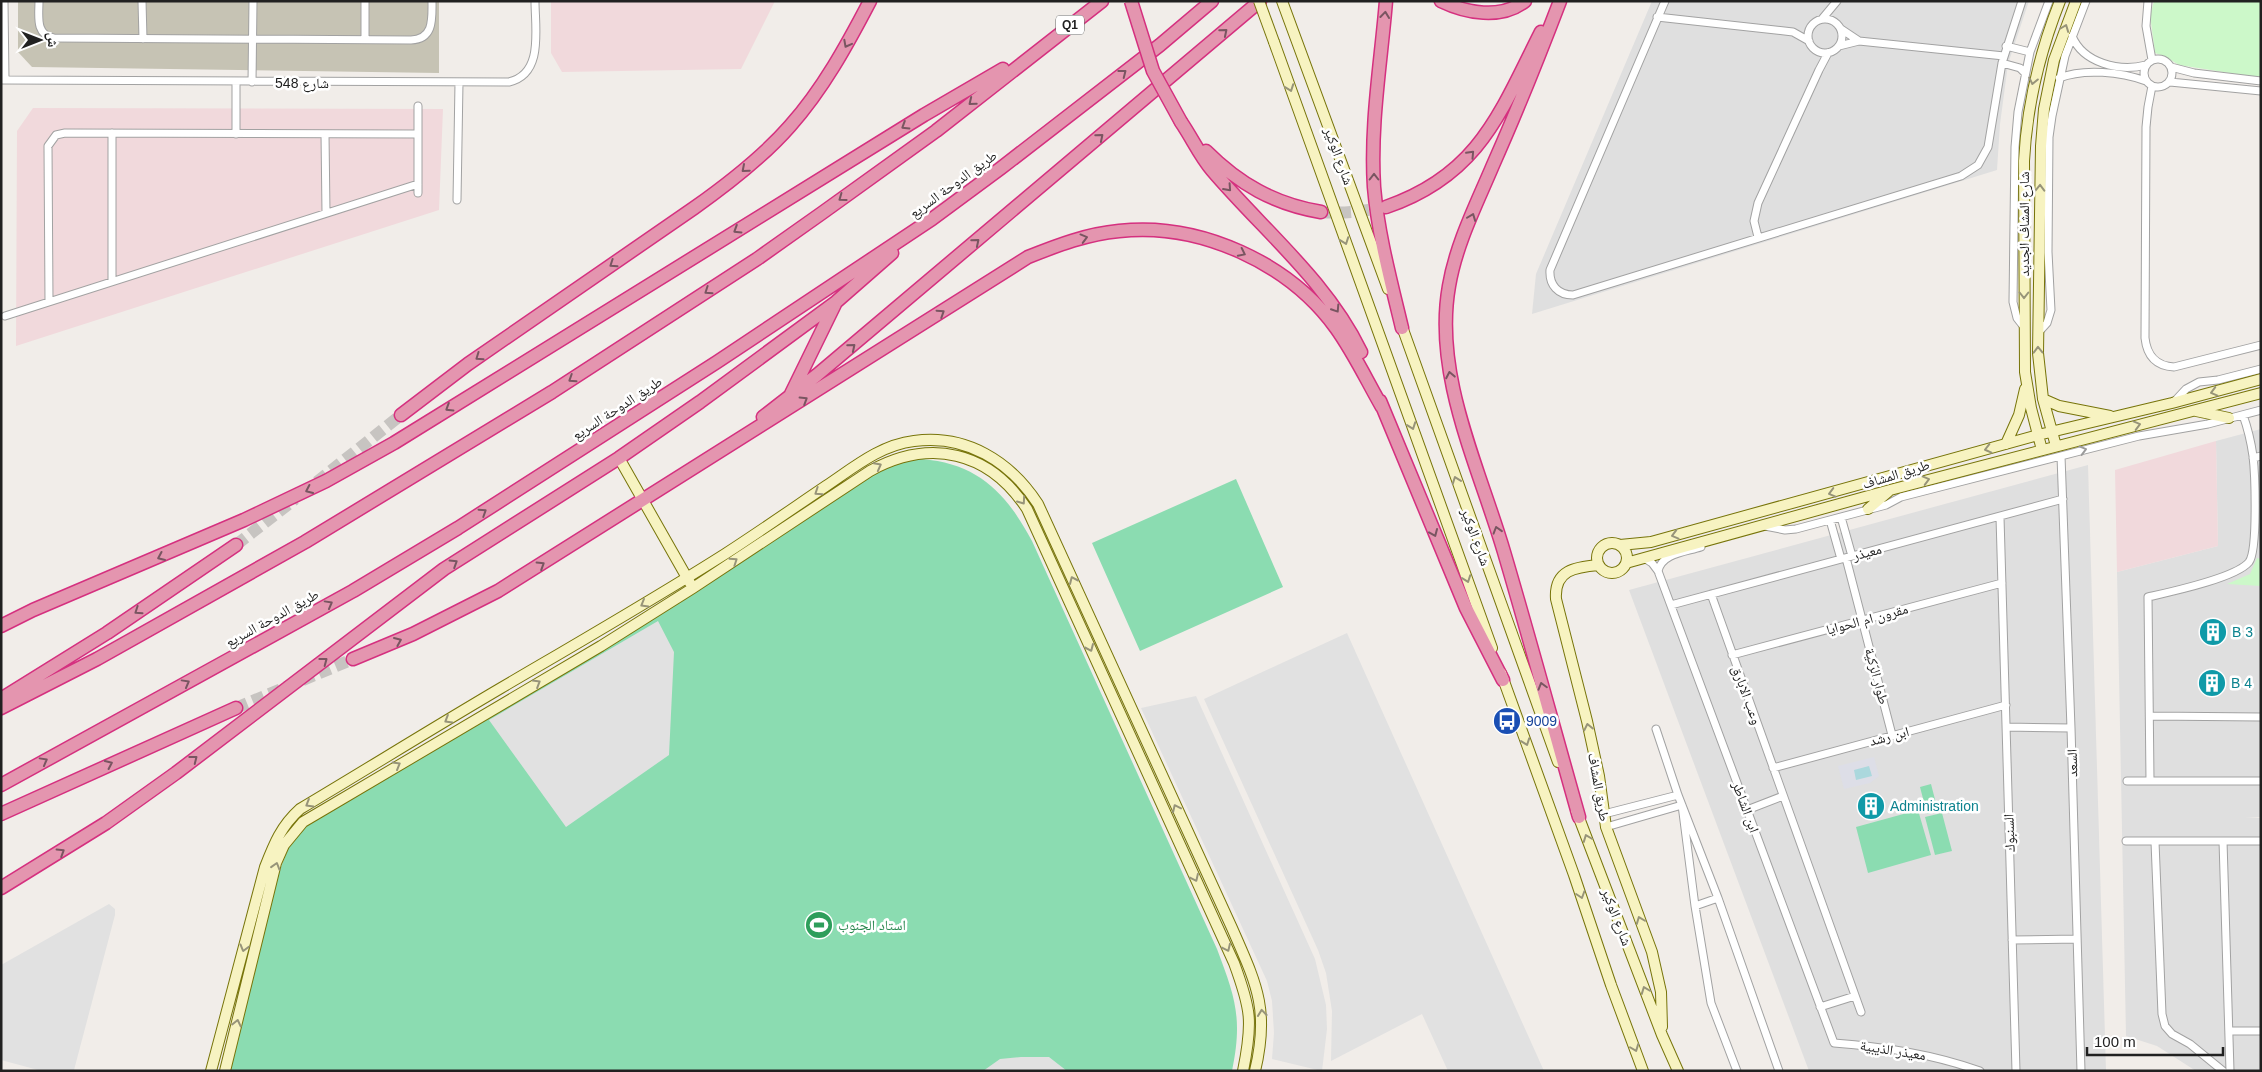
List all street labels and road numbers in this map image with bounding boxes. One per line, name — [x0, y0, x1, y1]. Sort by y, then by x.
road number: Q1 — [1056, 16, 1084, 34]
street label: شارع 548 — [275, 75, 329, 93]
street label: شارع الوكير — [1319, 124, 1357, 188]
street label: طريق الدوحة السريع — [906, 147, 1001, 223]
street label: شارع المشاف الجديد — [2016, 172, 2034, 276]
street label: طريق الدوحة السريع — [569, 373, 666, 445]
street label: طريق المشاف — [1860, 456, 1932, 494]
street label: شارع الوكير — [1456, 505, 1494, 569]
street label: معيذر — [1850, 540, 1883, 565]
street label: طريق الدوحة السريع — [223, 586, 322, 652]
street label: مقرون ام الحوايا — [1824, 600, 1910, 640]
street label: طوار الرّكية — [1861, 646, 1892, 706]
street label: وعب الابارق — [1728, 663, 1765, 727]
street label: ابن رشد — [1867, 723, 1911, 750]
street label: السعد — [2064, 749, 2080, 777]
street label: طريق المشاف — [1583, 751, 1613, 823]
street label: ابن الشاطر — [1728, 778, 1763, 835]
street label: السنبوك — [2000, 814, 2019, 852]
street label: شارع الوكير — [1597, 885, 1635, 949]
street label: معيذر الذيبية — [1859, 1037, 1927, 1064]

